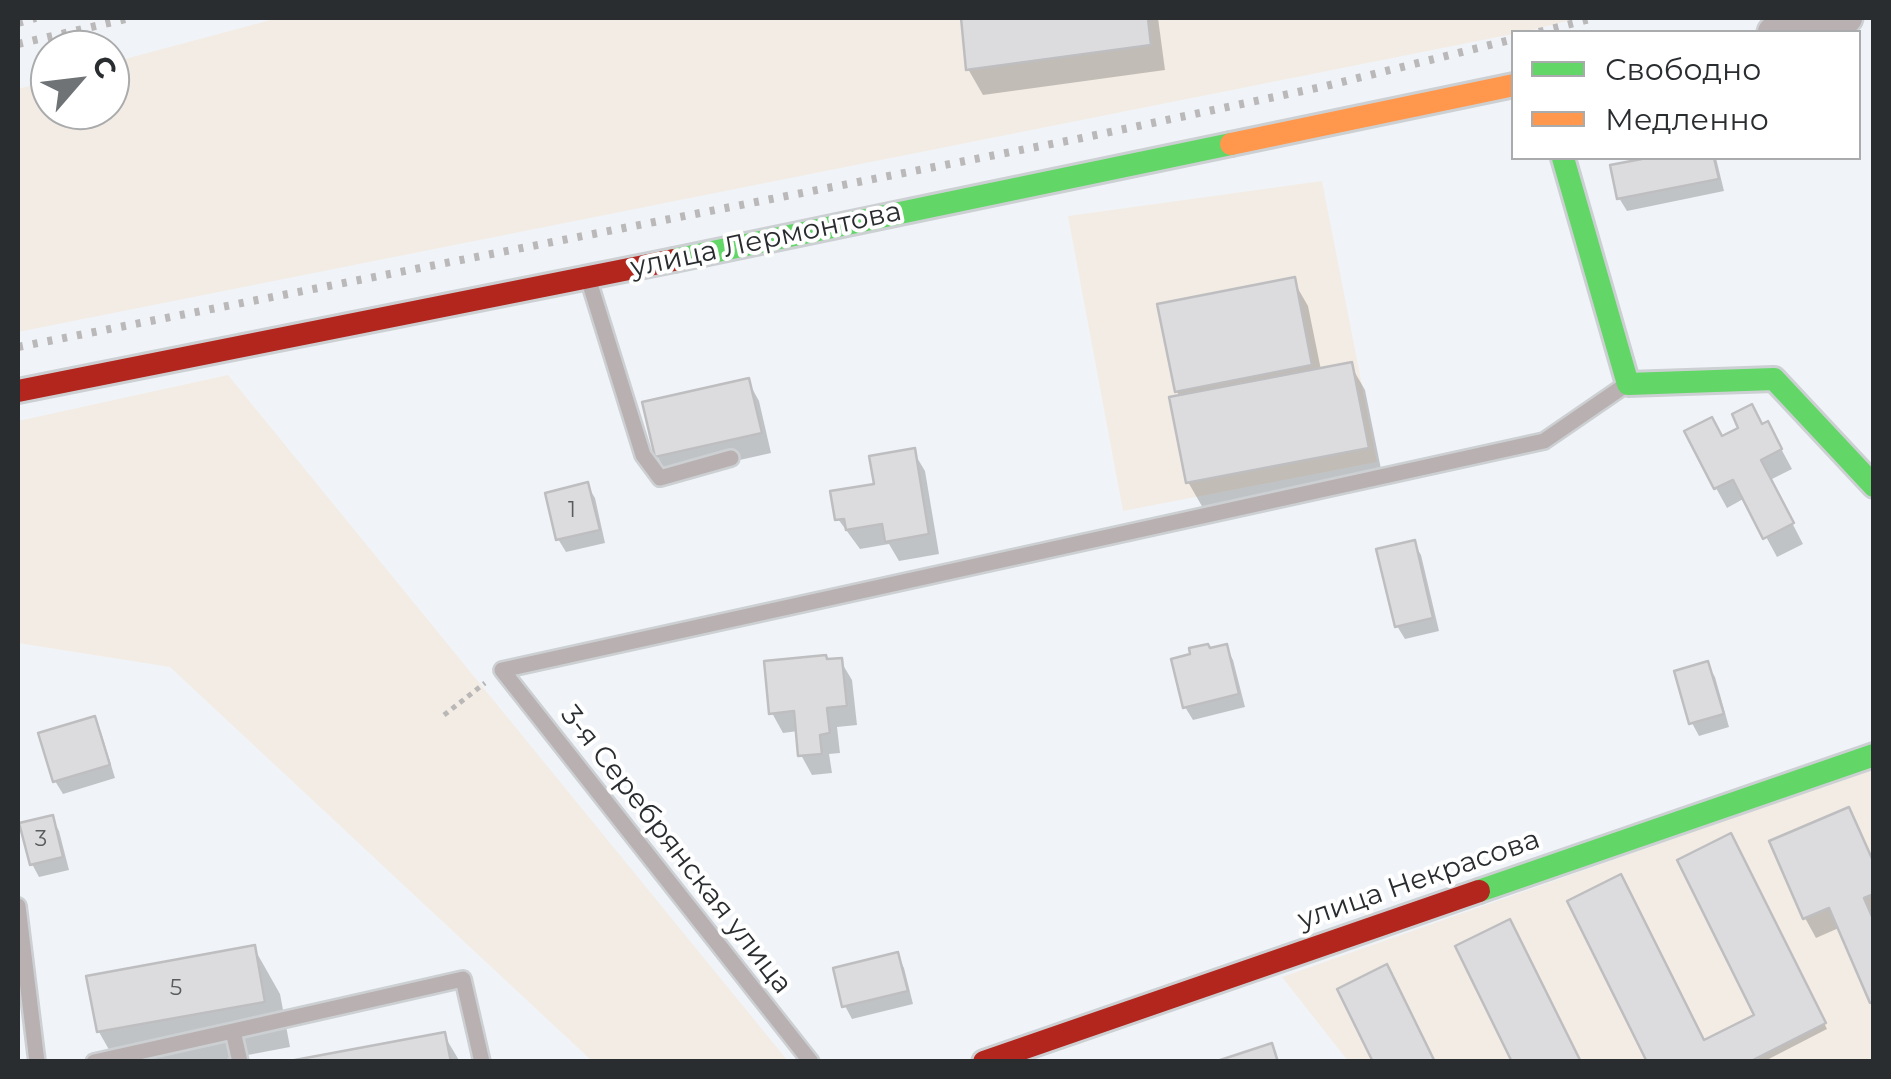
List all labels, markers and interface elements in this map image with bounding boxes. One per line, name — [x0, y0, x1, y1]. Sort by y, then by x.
north arrow — [30, 30, 130, 130]
legend — [1511, 30, 1861, 160]
text: С — [85, 50, 125, 84]
text: Свободно — [1605, 51, 1761, 88]
text: Медленно — [1605, 101, 1769, 138]
street label: улица Лермонтова — [628, 195, 904, 285]
house number: 1 — [568, 498, 576, 524]
street label: 3-я Серебрянская улица — [553, 699, 799, 1001]
street label: улица Некрасова — [1294, 823, 1544, 937]
house number: 3 — [35, 827, 47, 853]
house number: 5 — [170, 976, 182, 1002]

